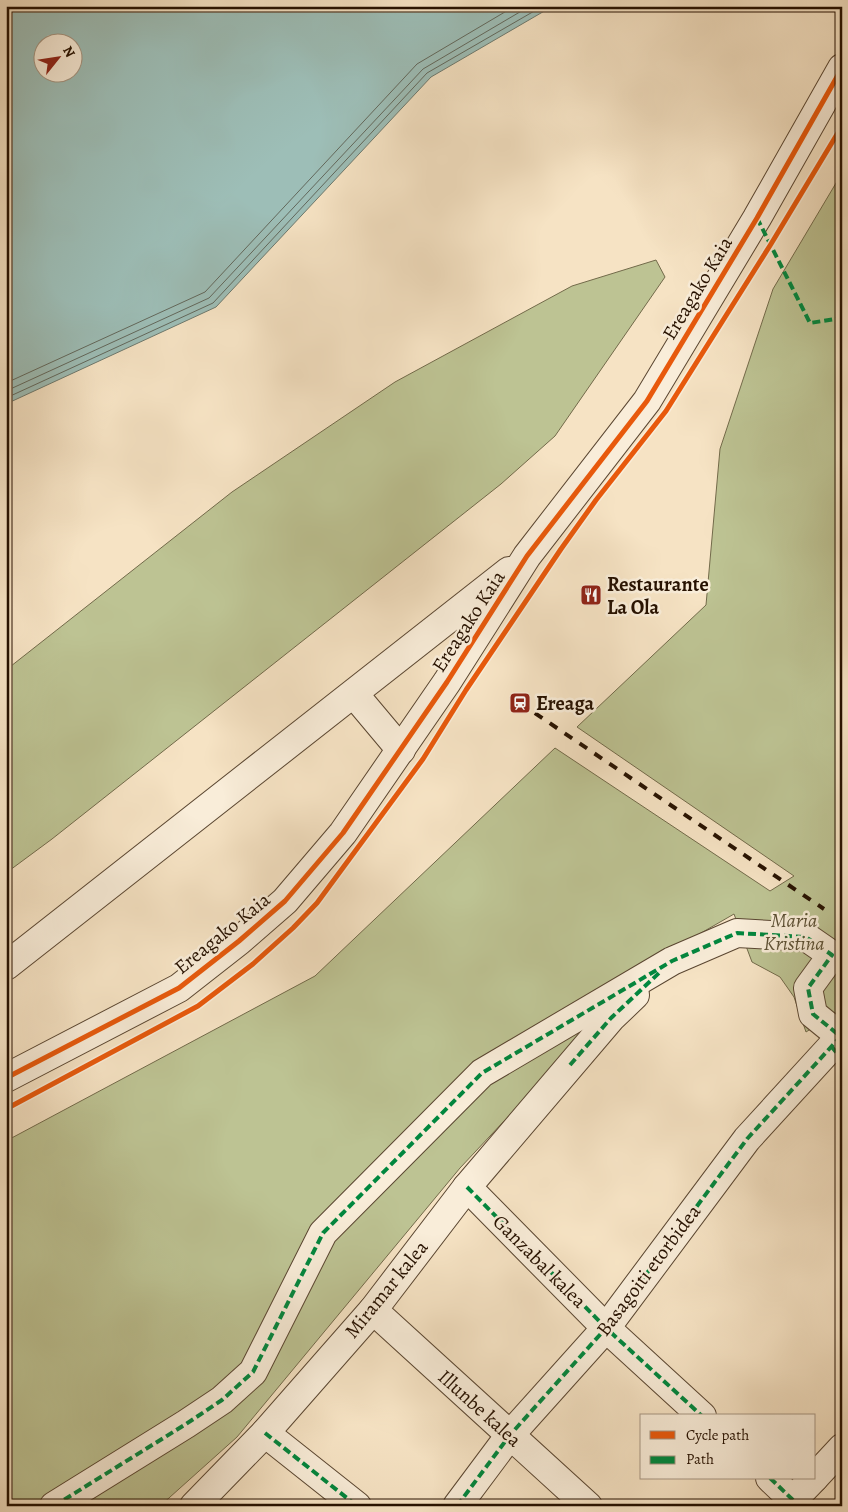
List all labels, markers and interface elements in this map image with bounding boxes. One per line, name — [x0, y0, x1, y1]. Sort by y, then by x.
north arrow — [32, 32, 82, 82]
text: N — [58, 43, 80, 61]
street label: Ereagako Kaia — [656, 231, 739, 345]
street label: Ereagako Kaia — [425, 565, 512, 677]
place label: Restaurante La Ola — [607, 571, 709, 621]
restaurant icon: Restaurante La Ola — [579, 583, 603, 607]
place label: Ereaga — [536, 690, 594, 717]
station icon: Ereaga — [508, 691, 532, 715]
street label: Ereagako Kaia — [169, 886, 276, 980]
park label: Maria Kristina — [763, 907, 825, 957]
street label: Basagoiti etorbidea — [590, 1198, 707, 1342]
street label: Ganzabal kalea — [487, 1209, 593, 1315]
street label: Miramar kalea — [339, 1234, 435, 1344]
street label: Illunbe kalea — [432, 1364, 528, 1454]
legend — [640, 1414, 816, 1480]
text: Cycle path — [686, 1425, 749, 1445]
text: Path — [686, 1449, 714, 1469]

